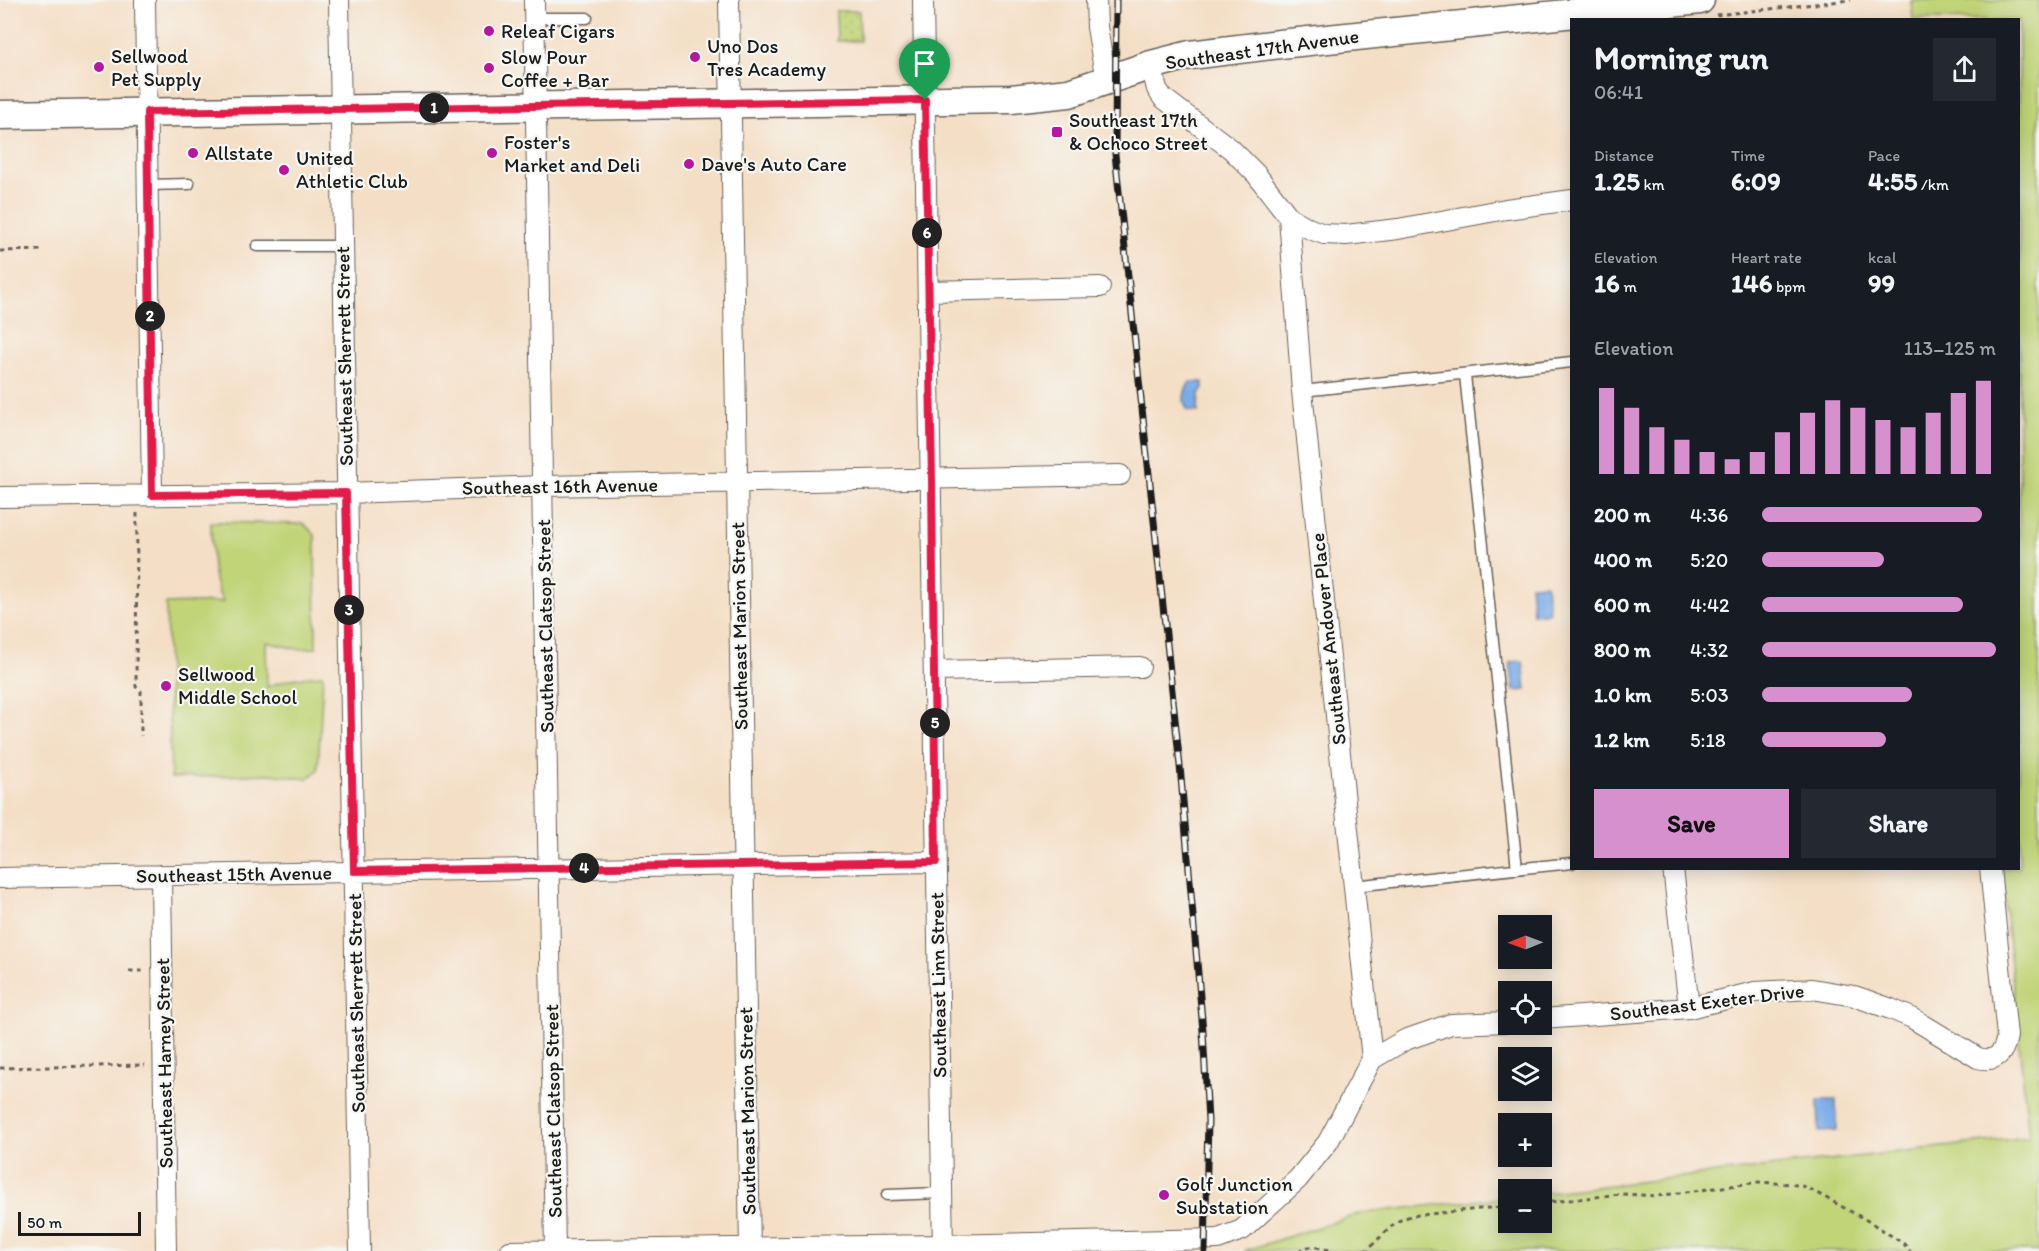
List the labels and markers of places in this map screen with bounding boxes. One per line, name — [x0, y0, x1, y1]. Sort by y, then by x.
place label: Releaf Cigars — [501, 19, 615, 43]
marker: Releaf Cigars — [482, 24, 496, 38]
place label: Uno Dos Tres Academy — [707, 34, 826, 81]
pin — [899, 38, 950, 100]
place label: Sellwood Pet Supply — [111, 44, 202, 91]
place label: Slow Pour Coffee + Bar — [501, 45, 609, 92]
marker: Uno Dos Tres Academy — [688, 50, 702, 64]
marker: Sellwood Pet Supply — [92, 60, 106, 74]
marker: Slow Pour Coffee + Bar — [482, 61, 496, 75]
pin: 1 — [419, 93, 449, 123]
place label: Southeast 17th & Ochoco Street — [1069, 108, 1208, 155]
marker: Southeast 17th & Ochoco Street — [1050, 125, 1064, 139]
place label: Foster's Market and Deli — [504, 130, 640, 177]
place label: Allstate — [205, 141, 273, 165]
marker: Allstate — [186, 146, 200, 160]
place label: United Athletic Club — [296, 146, 408, 193]
marker: Foster's Market and Deli — [485, 146, 499, 160]
place label: Dave's Auto Care — [701, 152, 847, 176]
marker: Dave's Auto Care — [682, 157, 696, 171]
marker: United Athletic Club — [277, 163, 291, 177]
pin: 6 — [912, 218, 942, 248]
pin: 2 — [135, 301, 165, 331]
pin: 3 — [334, 595, 364, 625]
place label: Sellwood Middle School — [178, 662, 297, 709]
marker: Sellwood Middle School — [159, 679, 173, 693]
pin: 5 — [920, 708, 950, 738]
pin: 4 — [569, 853, 599, 883]
place label: Golf Junction Substation — [1176, 1172, 1293, 1219]
marker: Golf Junction Substation — [1157, 1188, 1171, 1202]

